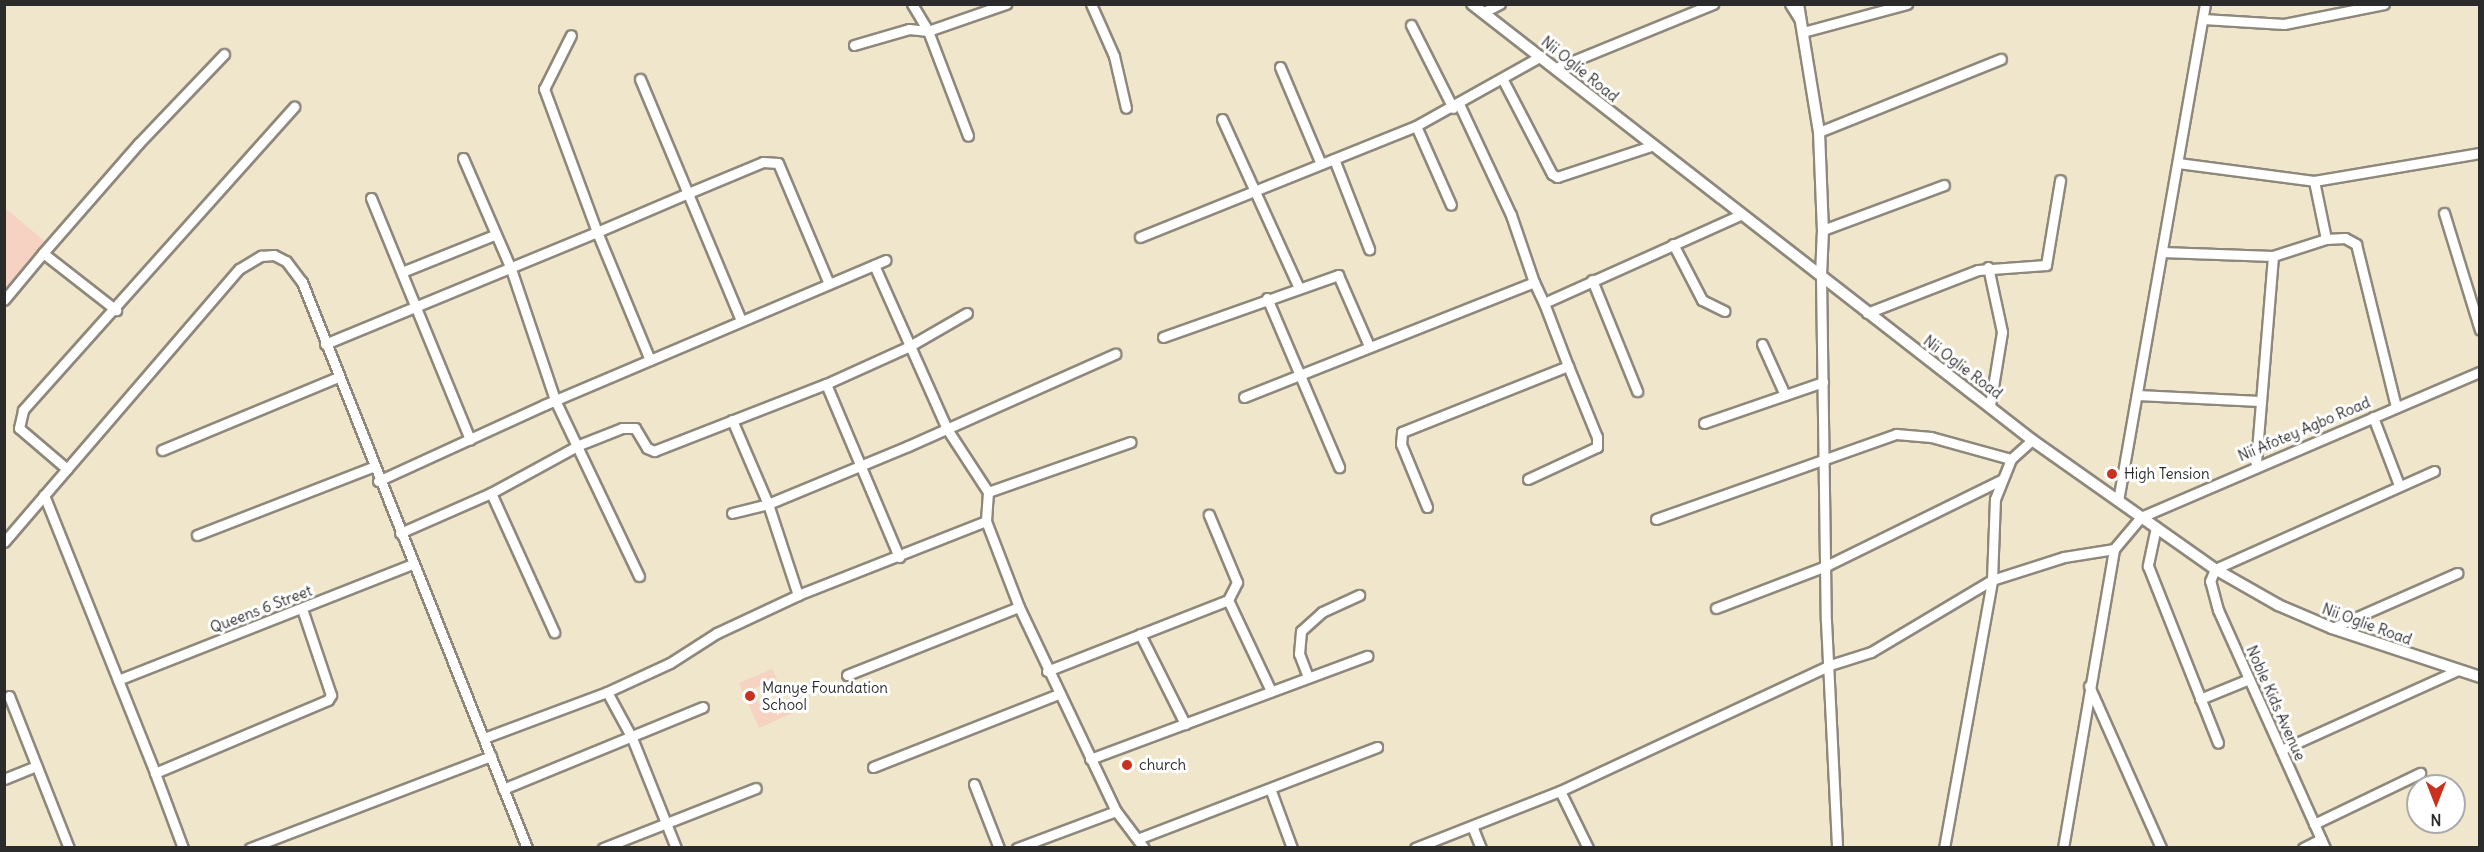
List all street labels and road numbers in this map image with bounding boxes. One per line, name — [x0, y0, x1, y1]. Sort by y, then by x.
street label: Nii Oglie Road — [1538, 32, 1622, 106]
street label: Nii Oglie Road — [1920, 331, 2006, 403]
street label: Nii Afotey Agbo Road — [2235, 393, 2373, 465]
street label: Queens 6 Street — [208, 581, 314, 637]
street label: Nii Oglie Road — [2320, 599, 2414, 649]
street label: Noble Kids Avenue — [2243, 643, 2309, 763]

